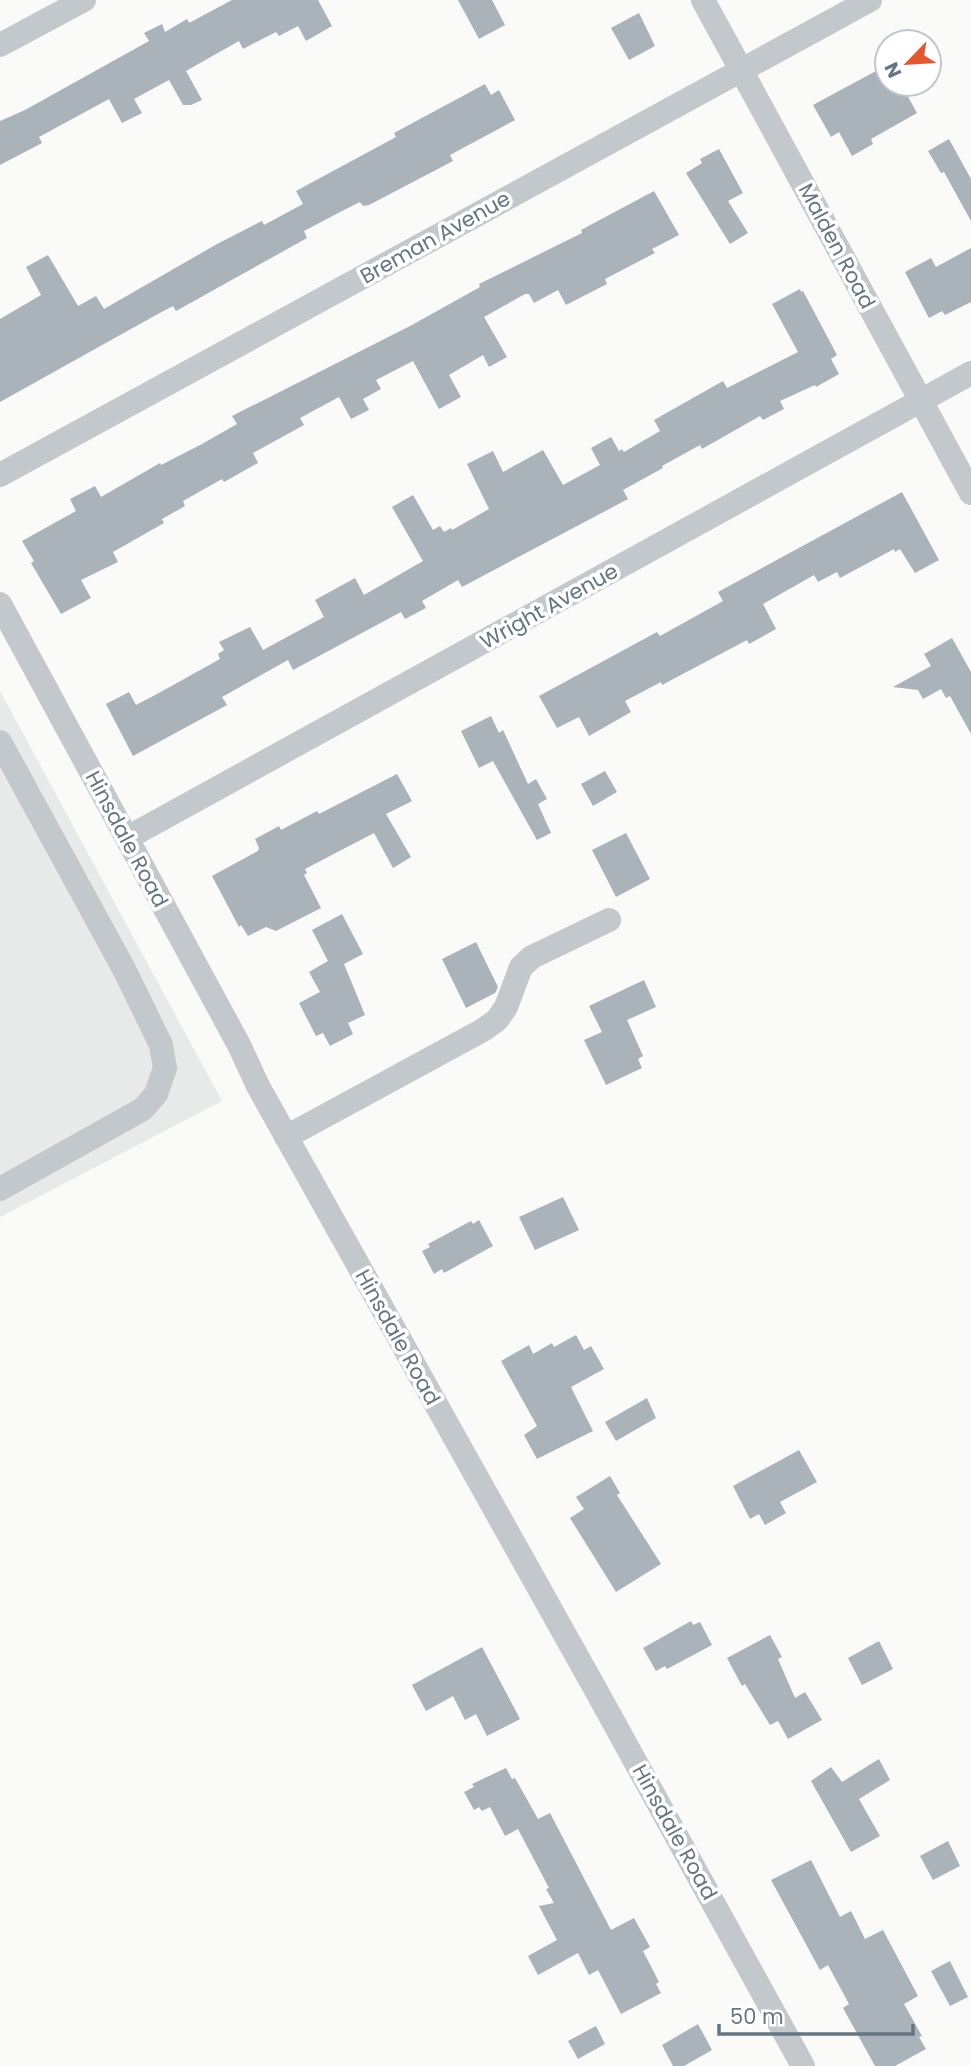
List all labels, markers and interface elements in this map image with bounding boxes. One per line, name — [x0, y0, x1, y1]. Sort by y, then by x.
north arrow — [873, 28, 943, 98]
text: N — [878, 58, 908, 82]
street label: Malden Road — [792, 178, 882, 314]
street label: Breman Avenue — [355, 184, 515, 290]
street label: Wright Avenue — [475, 556, 623, 656]
street label: Hinsdale Road — [79, 766, 175, 912]
street label: Hinsdale Road — [349, 1264, 447, 1410]
street label: Hinsdale Road — [626, 1759, 724, 1905]
scale bar — [719, 1993, 913, 2037]
text: 50 m — [730, 2002, 784, 2031]

